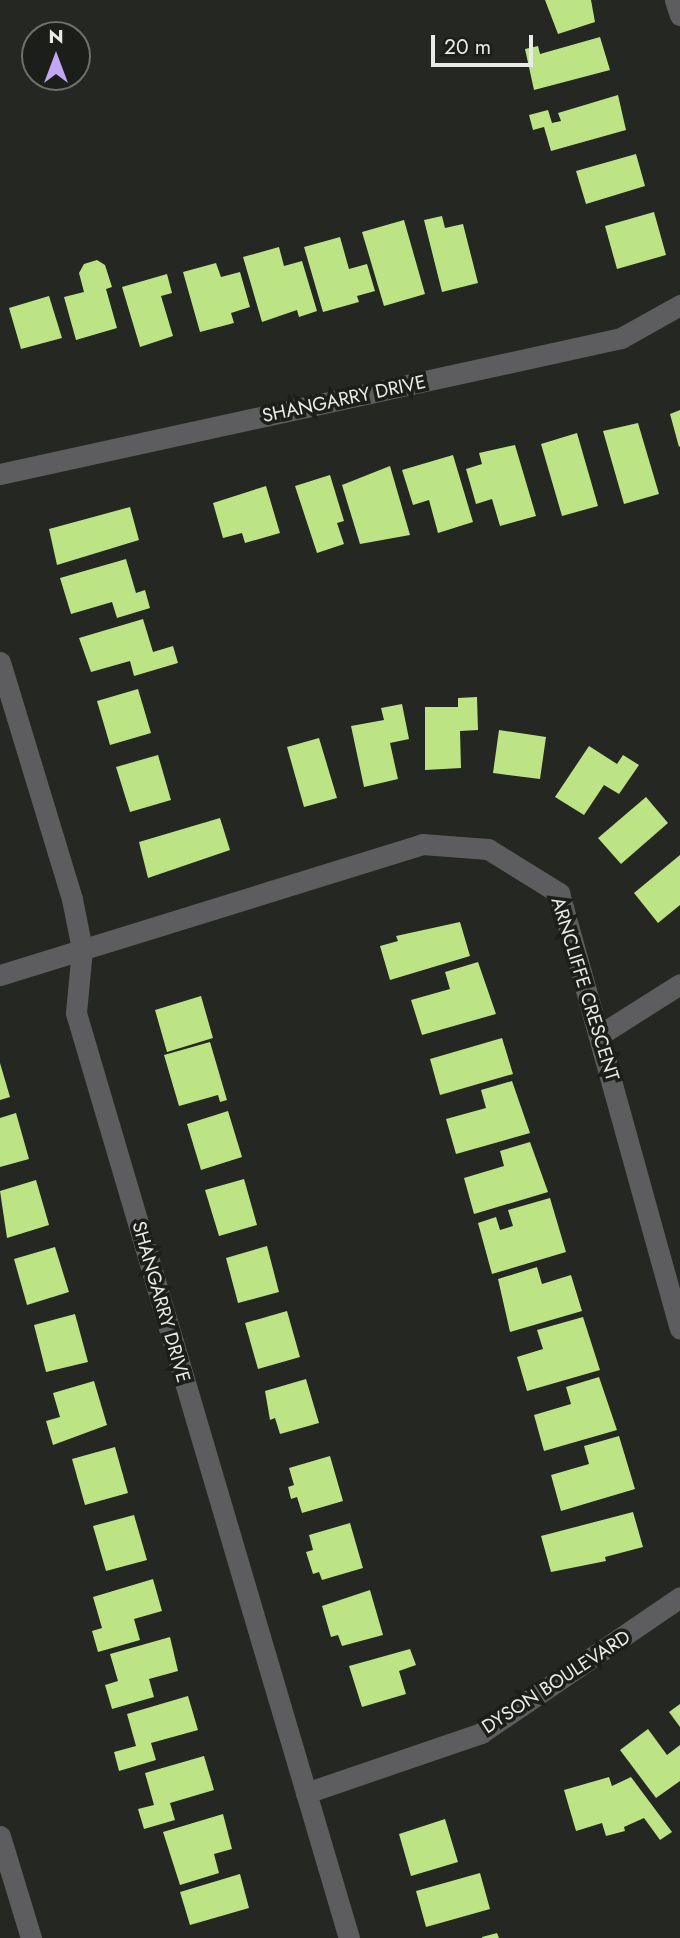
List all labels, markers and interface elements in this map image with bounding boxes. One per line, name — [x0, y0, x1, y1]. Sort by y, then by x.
north arrow — [21, 21, 91, 91]
scale bar — [435, 21, 536, 65]
text: N — [48, 23, 64, 50]
text: 20 m — [444, 32, 491, 62]
street label: SHANGARRY DRIVE — [260, 371, 428, 427]
street label: ARNCLIFFE CRESCENT — [546, 894, 624, 1084]
street label: SHANGARRY DRIVE — [127, 1219, 195, 1385]
street label: DYSON BOULEVARD — [478, 1626, 634, 1738]

